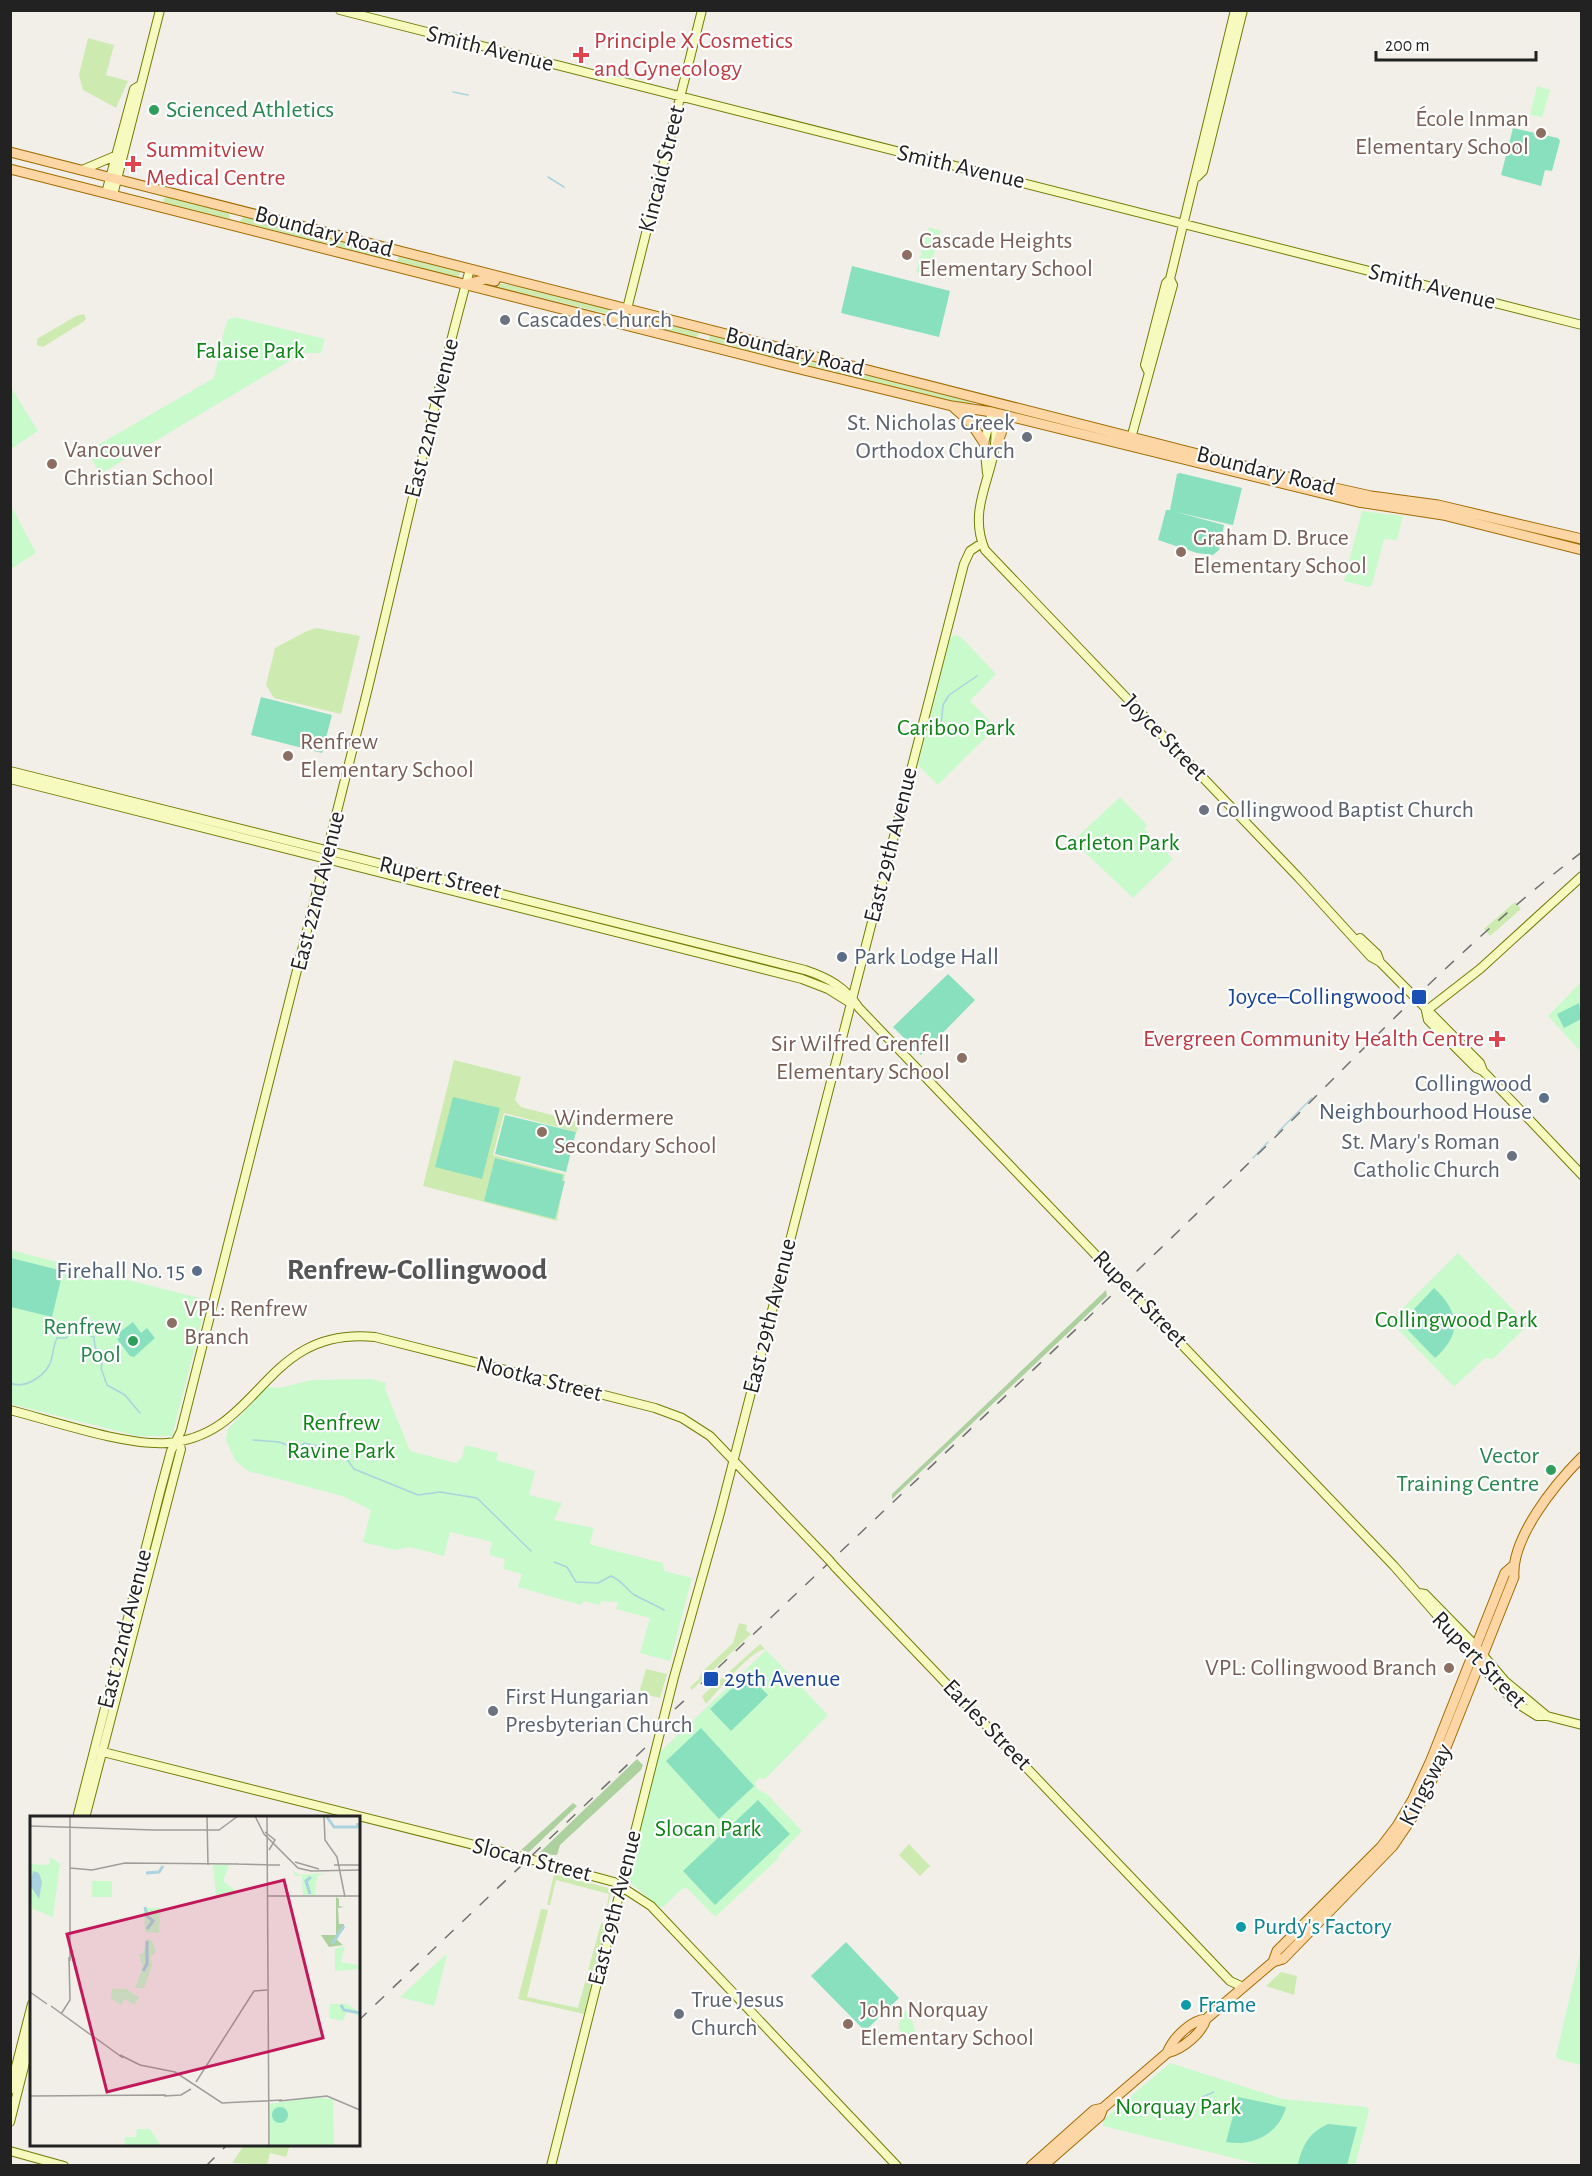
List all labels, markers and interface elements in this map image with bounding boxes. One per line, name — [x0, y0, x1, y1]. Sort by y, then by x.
street label: Smith Avenue — [424, 22, 556, 76]
scale bar — [1376, 24, 1536, 62]
place label: Principle X Cosmetics and Gynecology — [594, 29, 793, 81]
text: 200 m — [1385, 37, 1430, 55]
marker: Principle X Cosmetics and Gynecology — [572, 46, 590, 64]
place label: Scienced Athletics — [166, 98, 334, 122]
marker: Scienced Athletics — [147, 103, 161, 117]
street label: Kincaid Street — [635, 103, 689, 235]
place label: École Inman Elementary School — [1355, 105, 1529, 159]
marker: École Inman Elementary School — [1534, 126, 1548, 140]
place label: Summitview Medical Centre — [146, 138, 286, 190]
street label: Smith Avenue — [895, 141, 1027, 193]
marker: Summitview Medical Centre — [124, 155, 142, 173]
street label: Boundary Road — [252, 202, 396, 262]
place label: Cascade Heights Elementary School — [919, 229, 1093, 281]
marker: Cascade Heights Elementary School — [900, 248, 914, 262]
street label: Smith Avenue — [1366, 260, 1498, 314]
place label: Cascades Church — [517, 308, 672, 332]
marker: Cascades Church — [498, 313, 512, 327]
street label: Boundary Road — [723, 323, 867, 381]
street label: East 22nd Avenue — [401, 336, 463, 500]
park label: Falaise Park — [196, 339, 305, 363]
place label: St. Nicholas Greek Orthodox Church — [847, 411, 1015, 463]
marker: St. Nicholas Greek Orthodox Church — [1020, 430, 1034, 444]
place label: Vancouver Christian School — [64, 438, 214, 490]
street label: Boundary Road — [1194, 442, 1338, 500]
marker: Vancouver Christian School — [45, 457, 59, 471]
place label: Graham D. Bruce Elementary School — [1193, 526, 1367, 578]
marker: Graham D. Bruce Elementary School — [1174, 545, 1188, 559]
street label: Joyce Street — [1118, 690, 1212, 786]
park label: Cariboo Park — [897, 716, 1015, 740]
place label: Renfrew Elementary School — [300, 730, 474, 782]
marker: Renfrew Elementary School — [281, 749, 295, 763]
street label: East 29th Avenue — [860, 765, 922, 925]
place label: Collingwood Baptist Church — [1216, 798, 1474, 822]
marker: Collingwood Baptist Church — [1197, 803, 1211, 817]
street label: East 22nd Avenue — [287, 809, 349, 973]
park label: Carleton Park — [1055, 831, 1179, 855]
street label: Rupert Street — [377, 852, 504, 904]
place label: Park Lodge Hall — [854, 945, 999, 969]
marker: Park Lodge Hall — [835, 950, 849, 964]
place label: Joyce–Collingwood — [1229, 985, 1406, 1009]
marker: Joyce–Collingwood — [1410, 988, 1428, 1006]
place label: Evergreen Community Health Centre — [1143, 1027, 1484, 1051]
marker: Evergreen Community Health Centre — [1488, 1030, 1506, 1048]
place label: Sir Wilfred Grenfell Elementary School — [771, 1032, 950, 1084]
marker: Sir Wilfred Grenfell Elementary School — [955, 1051, 969, 1065]
place label: Collingwood Neighbourhood House — [1319, 1072, 1532, 1124]
marker: Collingwood Neighbourhood House — [1537, 1091, 1551, 1105]
place label: Windermere Secondary School — [554, 1106, 717, 1158]
marker: Windermere Secondary School — [535, 1125, 549, 1139]
place label: St. Mary's Roman Catholic Church — [1341, 1130, 1500, 1182]
marker: St. Mary's Roman Catholic Church — [1505, 1149, 1519, 1163]
street label: East 29th Avenue — [739, 1236, 801, 1396]
street label: Rupert Street — [1088, 1246, 1192, 1352]
district label: Renfrew-Collingwood — [287, 1255, 548, 1285]
place label: Firehall No. 15 — [56, 1259, 185, 1283]
marker: Firehall No. 15 — [190, 1264, 204, 1278]
place label: VPL: Renfrew Branch — [184, 1297, 307, 1349]
park label: Collingwood Park — [1375, 1308, 1537, 1332]
place label: Renfrew Pool — [43, 1315, 121, 1367]
marker: VPL: Renfrew Branch — [165, 1316, 179, 1330]
marker: Renfrew Pool — [126, 1334, 140, 1348]
street label: Nootka Street — [473, 1352, 605, 1406]
park label: Renfrew Ravine Park — [287, 1411, 395, 1463]
place label: Vector Training Centre — [1396, 1444, 1539, 1496]
marker: Vector Training Centre — [1544, 1463, 1558, 1477]
street label: East 22nd Avenue — [94, 1547, 156, 1711]
street label: Rupert Street — [1427, 1607, 1531, 1713]
place label: VPL: Collingwood Branch — [1205, 1656, 1437, 1680]
marker: VPL: Collingwood Branch — [1442, 1661, 1456, 1675]
place label: 29th Avenue — [724, 1667, 840, 1691]
marker: 29th Avenue — [702, 1670, 720, 1688]
street label: Earles Street — [938, 1675, 1036, 1775]
place label: First Hungarian Presbyterian Church — [505, 1685, 693, 1737]
marker: First Hungarian Presbyterian Church — [486, 1704, 500, 1718]
street label: Kingsway — [1395, 1740, 1457, 1830]
inset map — [30, 1816, 360, 2146]
park label: Slocan Park — [655, 1817, 761, 1841]
street label: East 29th Avenue — [584, 1828, 646, 1988]
street label: Slocan Street — [470, 1834, 594, 1886]
place label: Purdy's Factory — [1253, 1915, 1392, 1939]
marker: Purdy's Factory — [1234, 1920, 1248, 1934]
place label: True Jesus Church — [691, 1988, 784, 2040]
place label: Frame — [1198, 1993, 1256, 2017]
place label: John Norquay Elementary School — [860, 1998, 1034, 2050]
marker: Frame — [1179, 1998, 1193, 2012]
marker: True Jesus Church — [672, 2007, 686, 2021]
marker: John Norquay Elementary School — [841, 2017, 855, 2031]
park label: Norquay Park — [1115, 2095, 1241, 2119]

